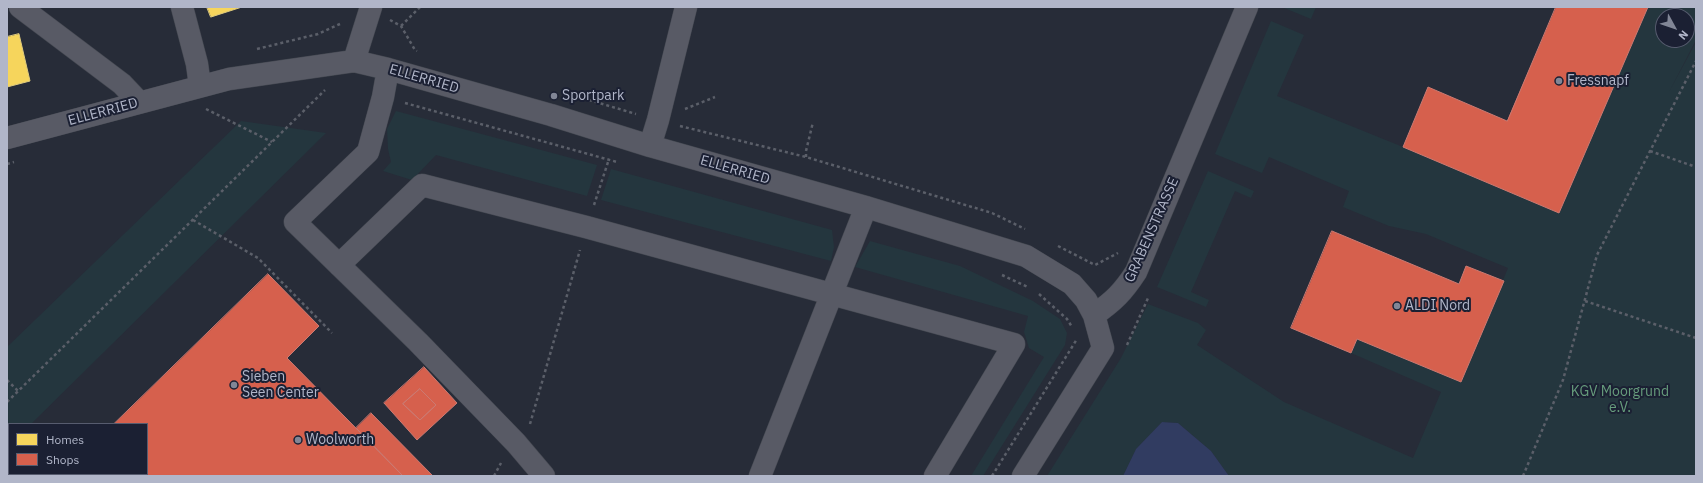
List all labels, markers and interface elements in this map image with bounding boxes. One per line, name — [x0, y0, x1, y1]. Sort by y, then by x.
north arrow — [1655, 8, 1695, 48]
text: N — [1676, 28, 1691, 43]
street label: ELLERRIED — [387, 61, 461, 97]
place label: Fressnapf — [1567, 73, 1629, 89]
marker: Fressnapf — [1554, 76, 1564, 86]
place label: Sportpark — [562, 88, 624, 104]
marker: Sportpark — [549, 91, 559, 101]
street label: ELLERRIED — [66, 95, 140, 129]
street label: ELLERRIED — [698, 152, 772, 188]
street label: GRABENSTRASSE — [1121, 175, 1183, 285]
place label: ALDI Nord — [1405, 298, 1470, 314]
marker: ALDI Nord — [1392, 301, 1402, 311]
place label: Sieben Seen Center — [242, 369, 319, 402]
marker: Sieben Seen Center — [229, 380, 239, 390]
park label: KGV Moorgrund e.V. — [1571, 384, 1669, 416]
legend — [8, 423, 148, 475]
text: Homes — [46, 432, 84, 447]
place label: Woolworth — [306, 432, 374, 448]
marker: Woolworth — [293, 435, 303, 445]
text: Shops — [46, 452, 79, 467]

